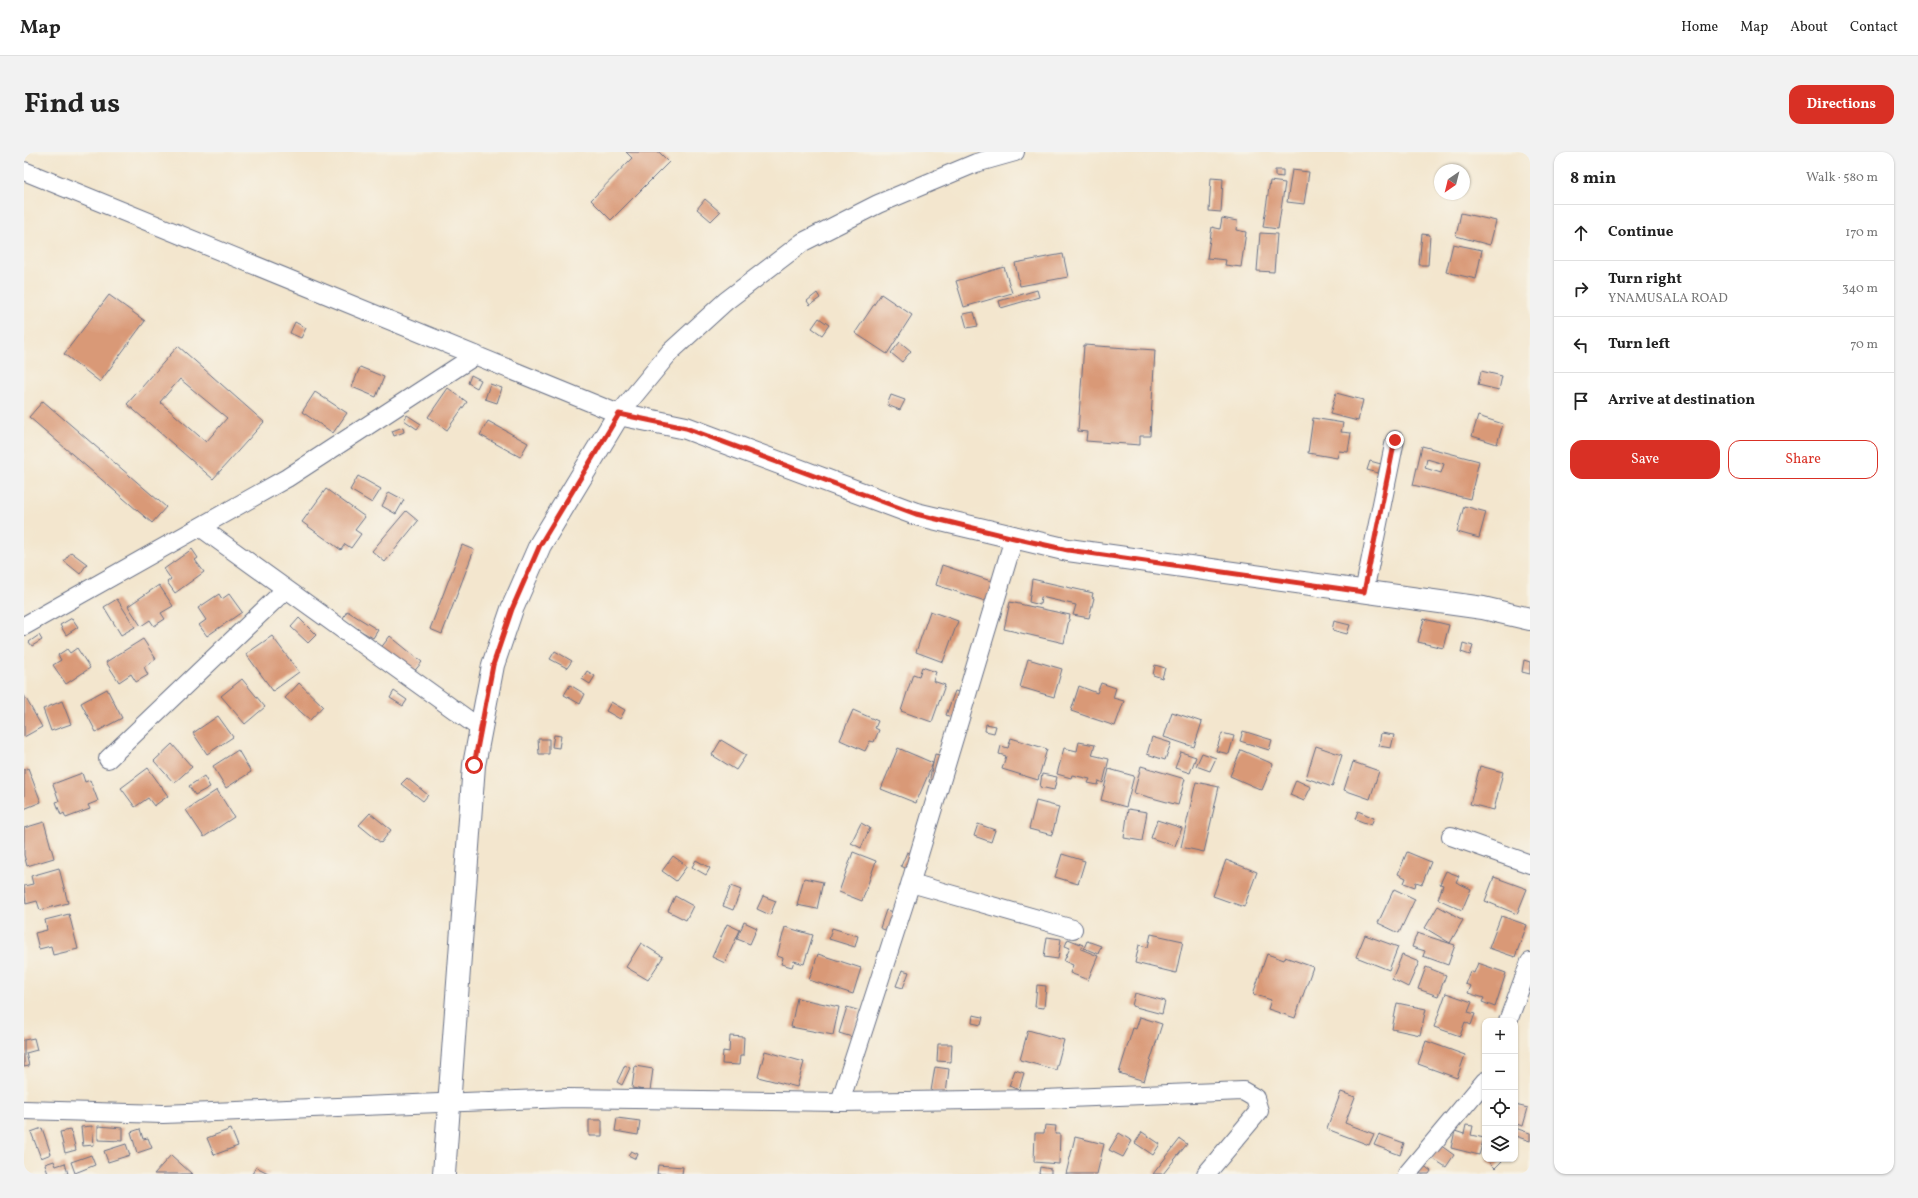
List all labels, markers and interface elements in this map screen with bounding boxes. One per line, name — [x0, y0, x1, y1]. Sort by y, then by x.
text: Map — [20, 15, 61, 41]
text: Home — [1681, 18, 1718, 37]
text: Map — [1740, 18, 1768, 37]
text: About — [1790, 18, 1828, 37]
text: Contact — [1850, 18, 1898, 37]
text: Find us — [24, 85, 120, 124]
button: Directions — [1789, 85, 1894, 124]
north arrow — [1434, 164, 1470, 200]
text: 8 min — [1570, 167, 1616, 190]
text: Walk · 580 m — [1806, 169, 1878, 187]
icon: ahead — [1570, 222, 1592, 244]
text: Continue — [1608, 222, 1673, 243]
text: 170 m — [1845, 224, 1878, 242]
text: Turn right — [1608, 269, 1682, 290]
icon: right — [1570, 278, 1592, 300]
text: 340 m — [1842, 280, 1878, 298]
text: YNAMUSALA ROAD — [1608, 290, 1728, 308]
icon: left — [1570, 334, 1592, 356]
text: Turn left — [1608, 334, 1670, 355]
text: 70 m — [1850, 336, 1878, 354]
icon: arrive — [1570, 390, 1592, 412]
text: Arrive at destination — [1608, 390, 1755, 411]
route end — [1386, 431, 1404, 449]
button: Save — [1570, 440, 1720, 479]
button: Share — [1728, 440, 1878, 479]
route start — [465, 756, 483, 774]
map controls — [1482, 1018, 1518, 1162]
button: + — [1482, 1018, 1518, 1054]
button: − — [1482, 1054, 1518, 1090]
button: locate — [1482, 1090, 1518, 1126]
button: layers — [1482, 1126, 1518, 1162]

